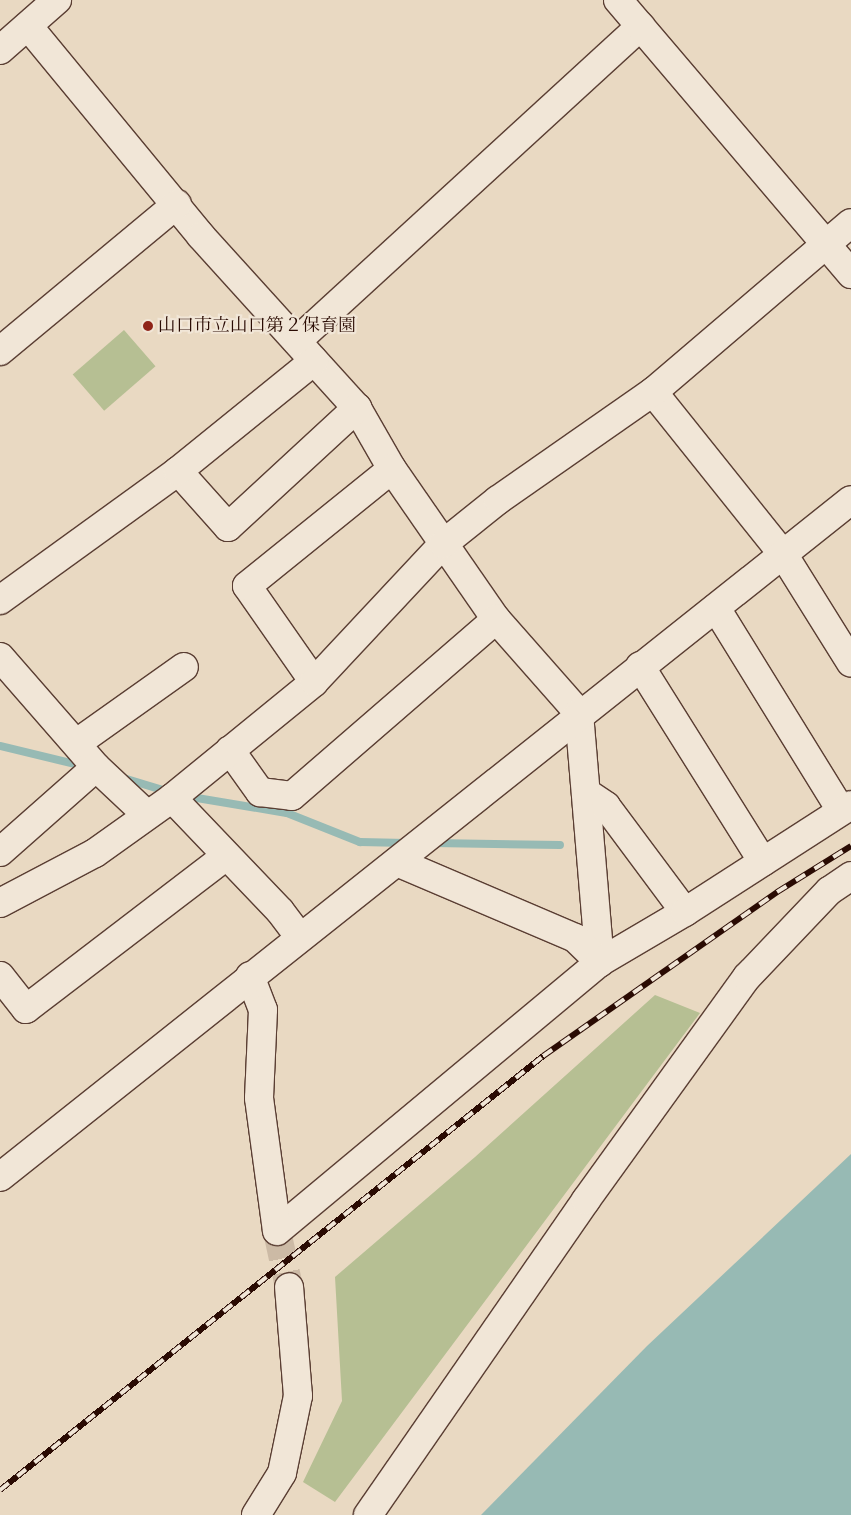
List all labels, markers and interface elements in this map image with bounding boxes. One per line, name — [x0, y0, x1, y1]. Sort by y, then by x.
place label: 山口市立山口第２保育園 — [158, 315, 356, 337]
marker: 山口市立山口第２保育園 — [142, 320, 154, 332]

